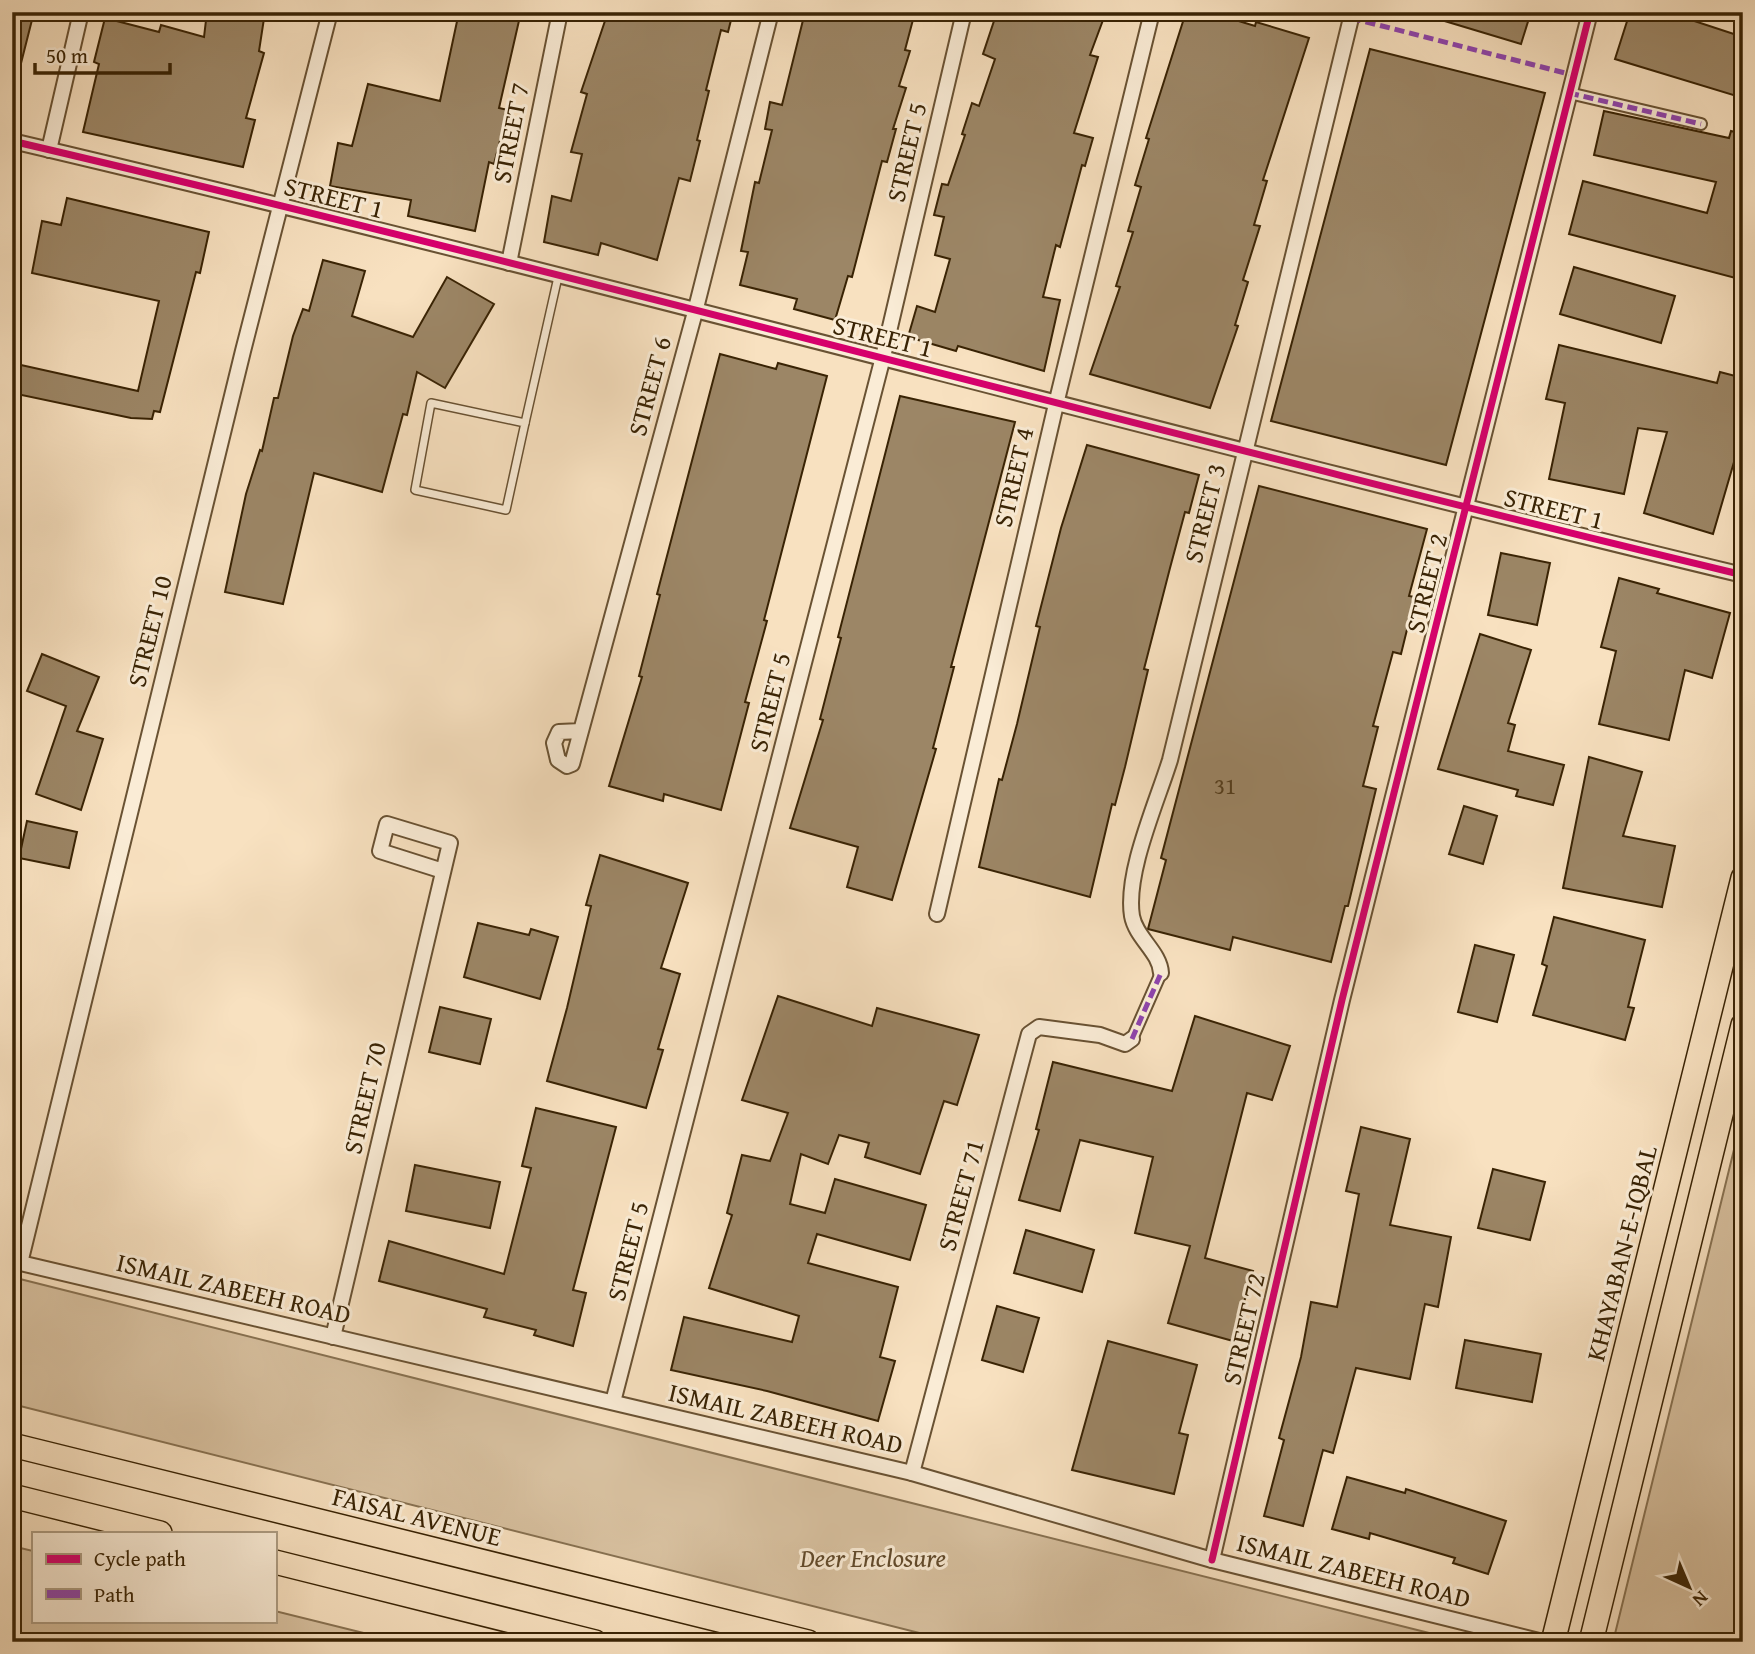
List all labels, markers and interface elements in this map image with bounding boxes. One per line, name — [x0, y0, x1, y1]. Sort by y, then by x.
scale bar — [35, 32, 170, 76]
text: 50 m — [46, 40, 88, 71]
street label: STREET 7 — [481, 80, 539, 186]
street label: STREET 5 — [876, 98, 936, 206]
street label: STREET 1 — [280, 166, 388, 228]
street label: STREET 1 — [829, 305, 937, 367]
street label: STREET 6 — [617, 332, 681, 440]
street label: STREET 4 — [983, 423, 1043, 531]
street label: STREET 3 — [1173, 459, 1235, 567]
street label: STREET 1 — [1500, 477, 1608, 539]
street label: STREET 2 — [1395, 529, 1457, 637]
street label: STREET 10 — [116, 571, 182, 691]
street label: STREET 5 — [738, 648, 800, 756]
house number: 31 — [1214, 769, 1236, 802]
street label: STREET 70 — [332, 1038, 396, 1158]
street label: STREET 71 — [926, 1135, 994, 1255]
street label: KHAYABAN-E-IQBAL — [1575, 1141, 1667, 1365]
street label: STREET 5 — [596, 1197, 658, 1305]
street label: ISMAIL ZABEEH ROAD — [113, 1242, 355, 1334]
street label: STREET 72 — [1211, 1269, 1275, 1389]
street label: ISMAIL ZABEEH ROAD — [665, 1372, 907, 1464]
street label: FAISAL AVENUE — [329, 1476, 505, 1556]
street label: ISMAIL ZABEEH ROAD — [1233, 1522, 1475, 1618]
legend — [32, 1532, 276, 1622]
park label: Deer Enclosure — [799, 1538, 946, 1577]
text: Cycle path — [94, 1543, 186, 1574]
north arrow — [1654, 1552, 1724, 1622]
text: Path — [94, 1579, 135, 1610]
text: N — [1686, 1585, 1715, 1614]

